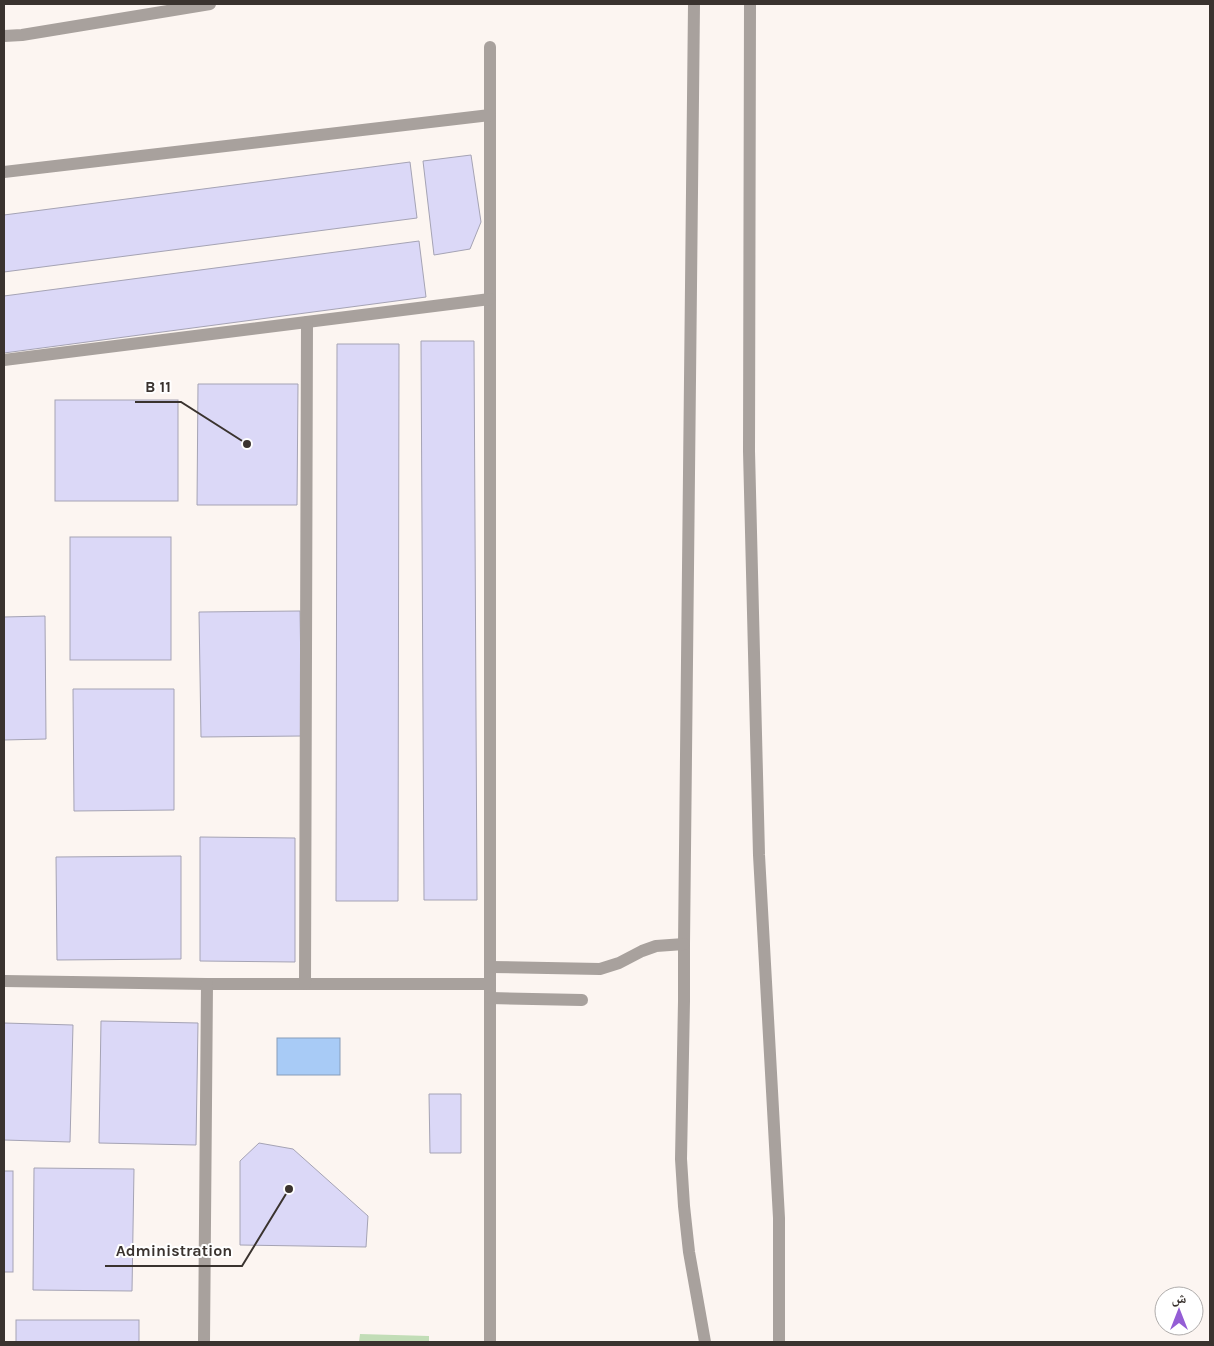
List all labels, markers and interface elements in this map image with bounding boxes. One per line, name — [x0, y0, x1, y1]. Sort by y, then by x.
callout: B 11 — [135, 371, 181, 402]
text: B 11 — [145, 377, 171, 396]
callout: Administration — [105, 1235, 242, 1266]
text: Administration — [116, 1241, 232, 1260]
north arrow — [1154, 1286, 1204, 1336]
text: ش — [1172, 1290, 1187, 1307]

